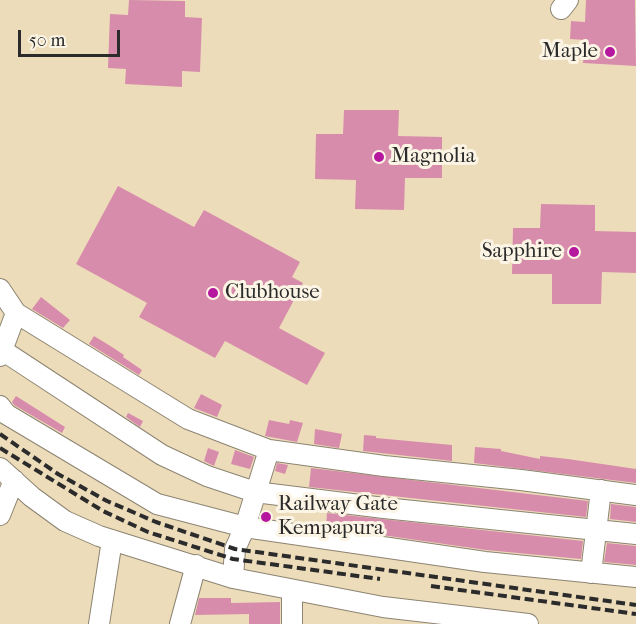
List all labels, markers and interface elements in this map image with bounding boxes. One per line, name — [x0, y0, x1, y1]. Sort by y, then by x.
scale bar — [21, 18, 123, 56]
text: 50 m — [29, 30, 65, 51]
place label: Maple — [542, 39, 598, 65]
marker: Maple — [603, 45, 617, 59]
place label: Magnolia — [391, 144, 476, 170]
marker: Magnolia — [372, 150, 386, 164]
place label: Sapphire — [482, 239, 562, 265]
marker: Sapphire — [567, 245, 581, 259]
place label: Clubhouse — [225, 280, 320, 306]
marker: Clubhouse — [206, 286, 220, 300]
place label: Railway Gate Kempapura — [278, 492, 398, 542]
marker: Railway Gate Kempapura — [259, 510, 273, 524]

